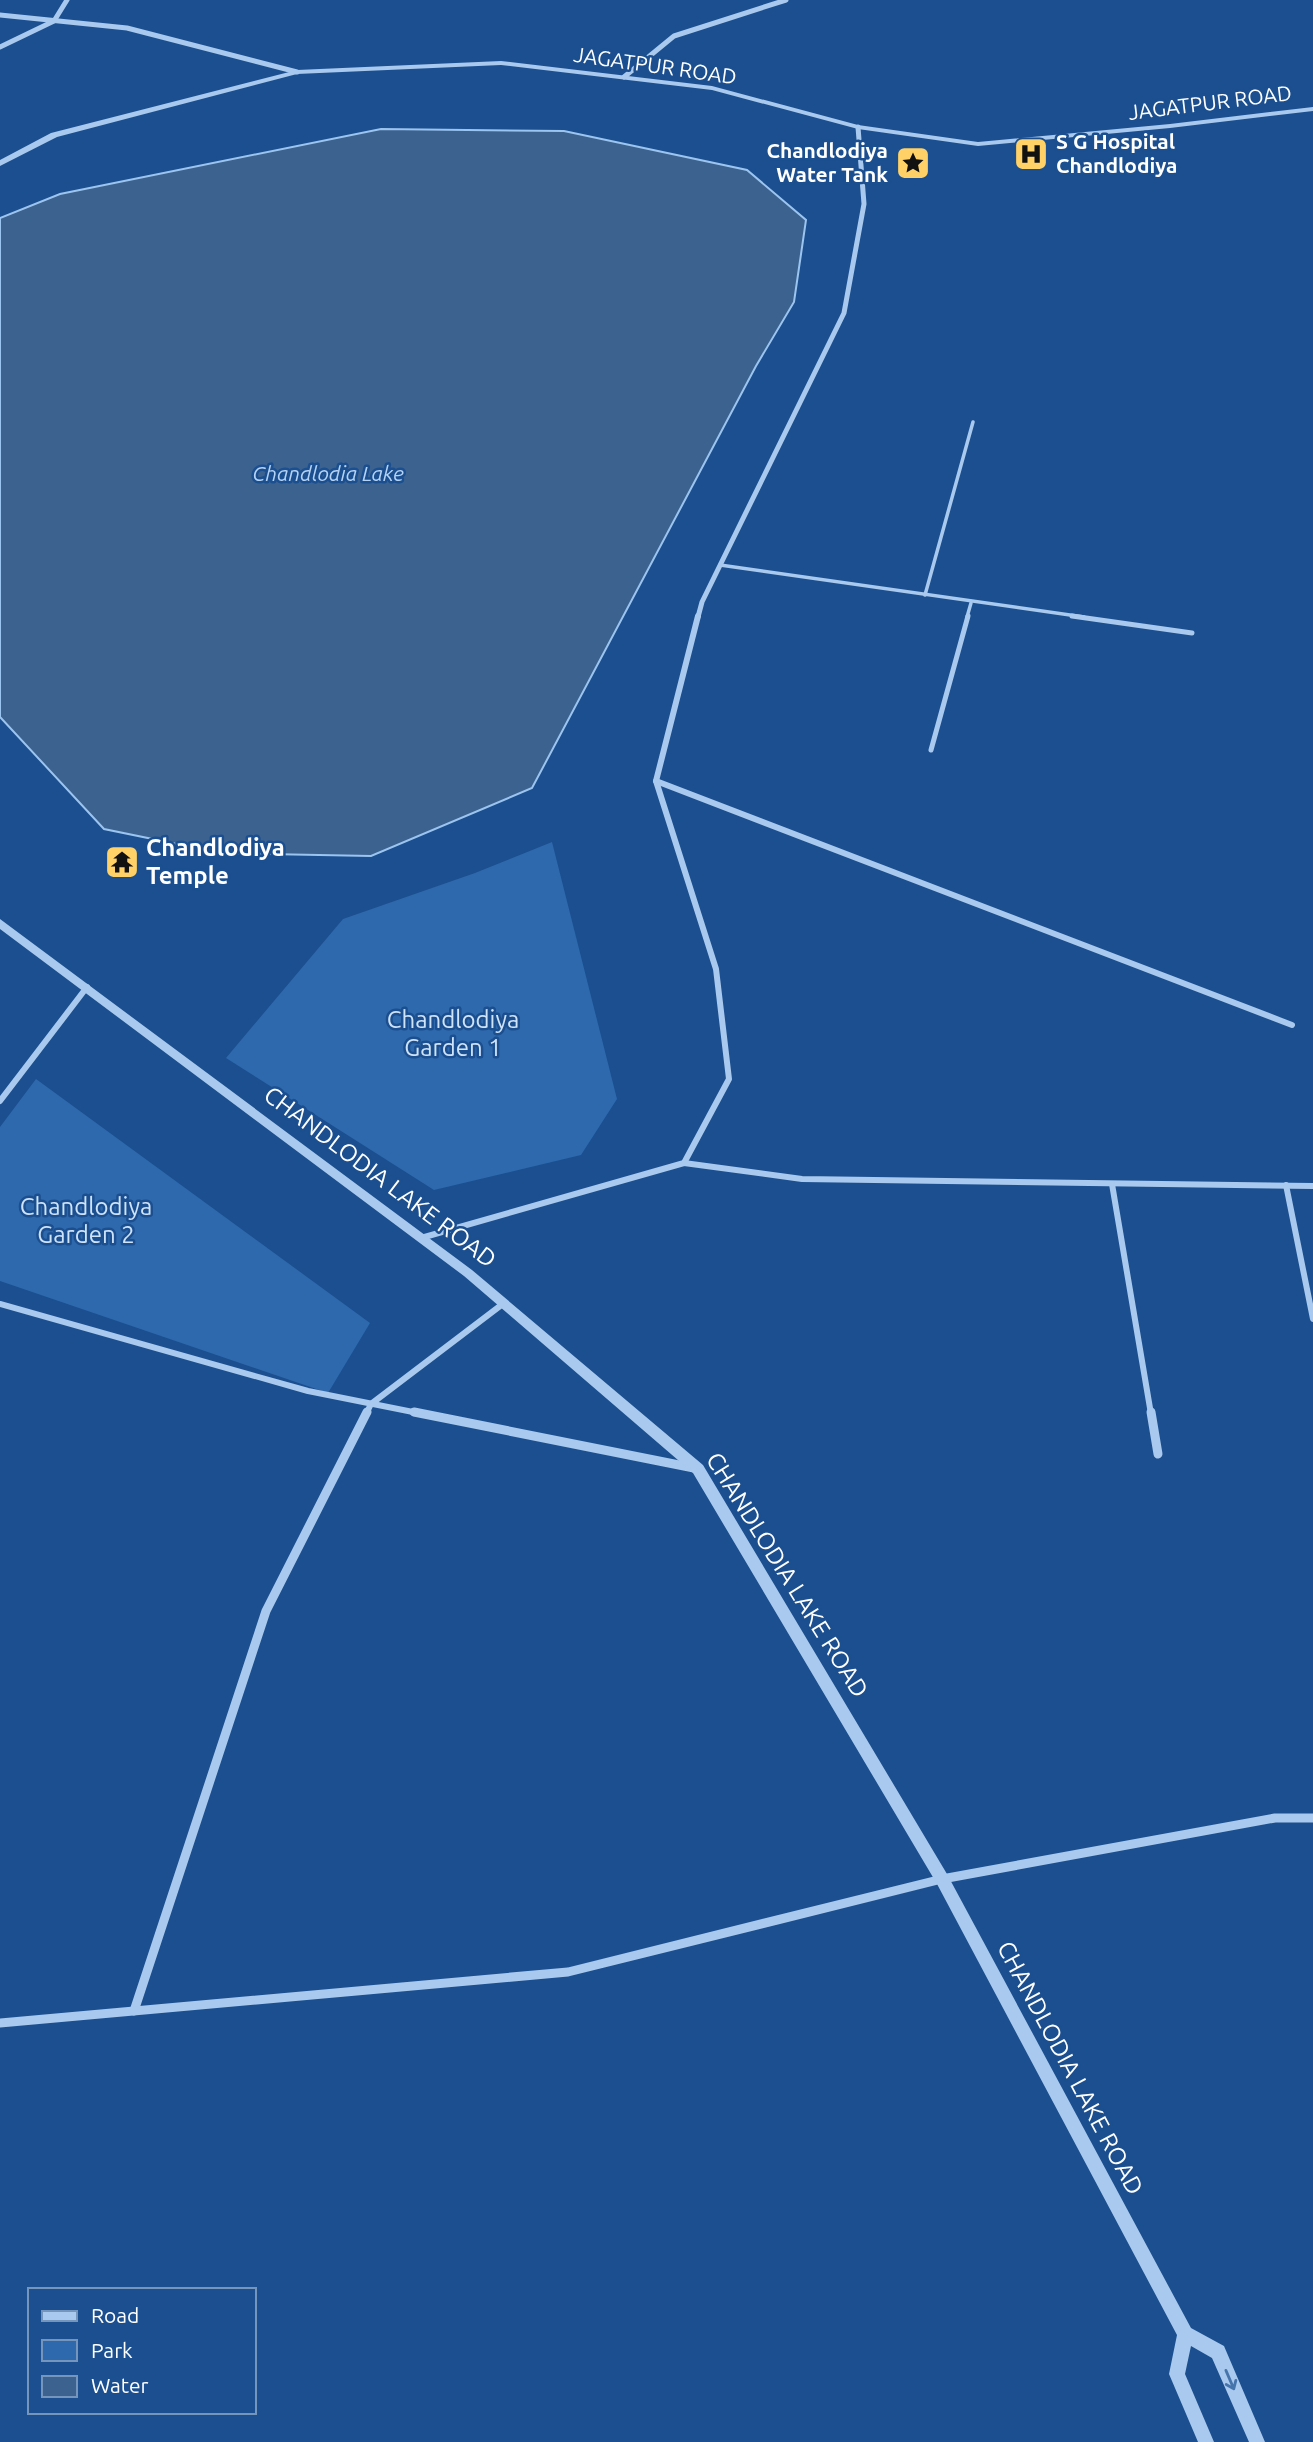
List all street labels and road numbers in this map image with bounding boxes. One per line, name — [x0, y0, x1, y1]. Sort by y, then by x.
street label: JAGATPUR ROAD — [572, 42, 738, 88]
street label: JAGATPUR ROAD — [1127, 80, 1293, 124]
street label: CHANDLODIA LAKE ROAD — [259, 1081, 502, 1273]
street label: CHANDLODIA LAKE ROAD — [701, 1447, 874, 1702]
street label: CHANDLODIA LAKE ROAD — [992, 1936, 1149, 2199]

